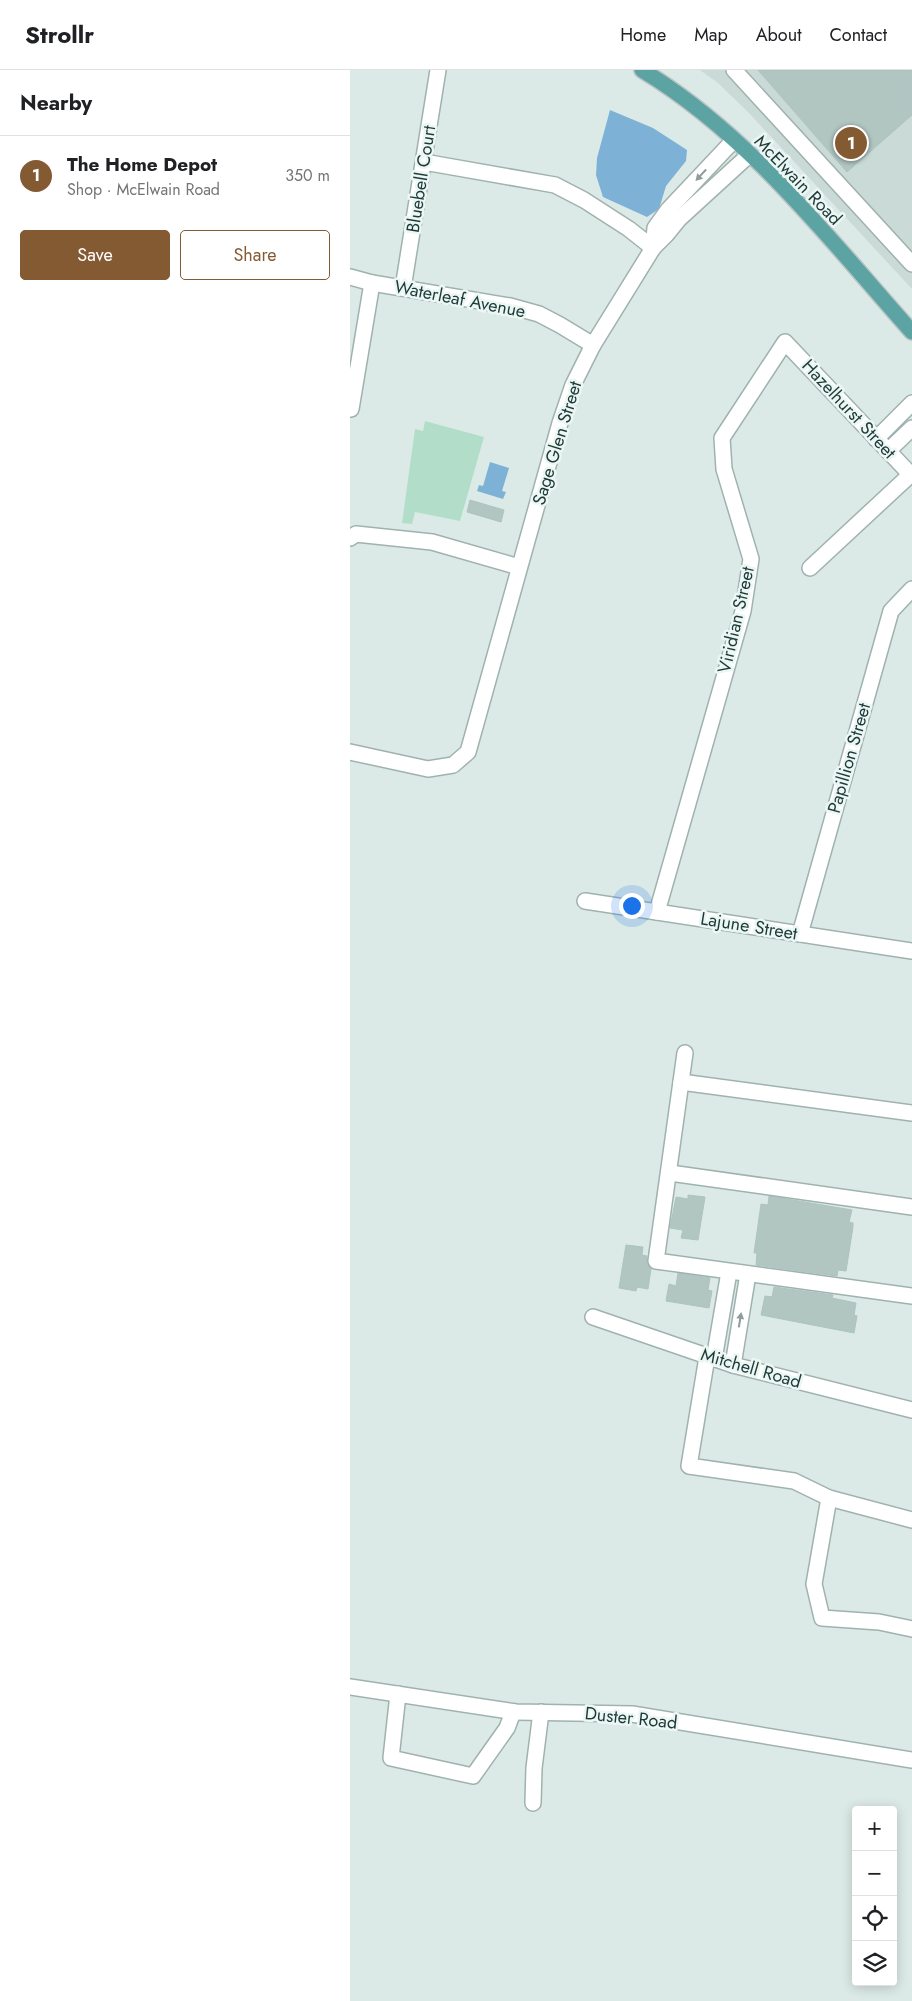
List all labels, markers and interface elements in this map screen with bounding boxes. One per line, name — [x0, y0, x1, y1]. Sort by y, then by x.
text: Strollr — [25, 17, 94, 52]
text: Home — [620, 22, 666, 48]
text: Map — [694, 22, 728, 48]
text: About — [756, 22, 801, 48]
text: Contact — [829, 22, 887, 48]
text: Nearby — [20, 88, 92, 118]
street label: Bluebell Court — [400, 123, 442, 234]
pin: 1 — [835, 124, 867, 162]
street label: McElwain Road — [748, 129, 848, 231]
text: The Home Depot — [67, 151, 217, 178]
text: 1 — [32, 164, 40, 187]
text: 350 m — [285, 164, 330, 187]
one-way arrow — [695, 169, 707, 181]
text: Shop · McElwain Road — [67, 178, 220, 201]
button: Save — [20, 230, 170, 280]
button: Share — [180, 230, 330, 280]
street label: Waterleaf Avenue — [392, 274, 528, 324]
street label: Hazelhurst Street — [796, 353, 903, 465]
street label: Sage Glen Street — [526, 377, 588, 508]
street label: Viridian Street — [711, 563, 761, 676]
street label: Papillion Street — [821, 699, 877, 816]
your location — [619, 893, 645, 919]
street label: Lajune Street — [699, 906, 800, 947]
one-way arrow — [736, 1311, 744, 1327]
street label: Mitchell Road — [698, 1341, 804, 1395]
street label: Duster Road — [583, 1700, 679, 1736]
map controls — [852, 1806, 897, 1986]
button: + — [852, 1806, 897, 1851]
button: − — [852, 1851, 897, 1896]
button: locate — [852, 1896, 897, 1941]
button: layers — [852, 1941, 897, 1986]

